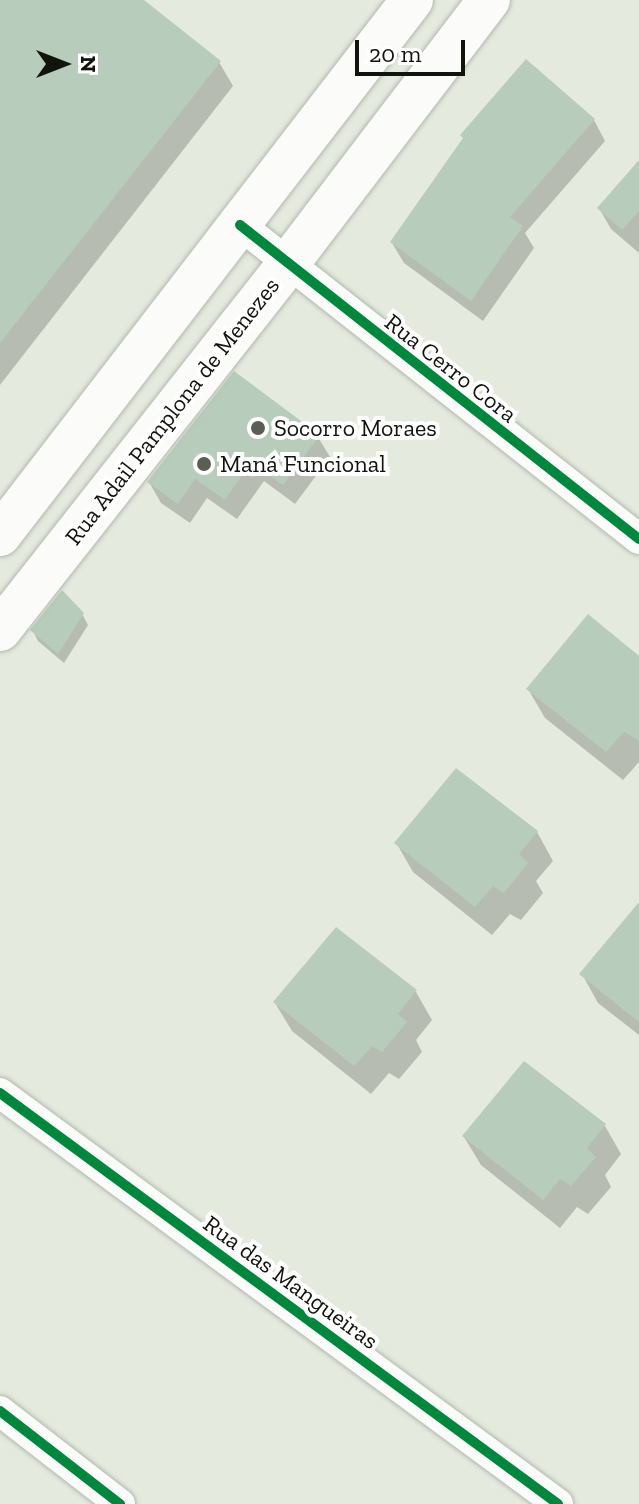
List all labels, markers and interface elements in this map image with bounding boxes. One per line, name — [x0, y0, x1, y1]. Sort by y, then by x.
north arrow — [24, 24, 104, 104]
scale bar — [359, 24, 469, 74]
text: 20 m — [369, 39, 421, 68]
text: N — [75, 56, 102, 72]
street label: Rua Adail Pamplona de Menezes — [58, 271, 286, 551]
street label: Rua Cerro Cora — [379, 308, 523, 428]
place label: Socorro Moraes — [274, 414, 437, 442]
marker: Socorro Moraes — [249, 419, 267, 437]
place label: Maná Funcional — [220, 450, 386, 478]
marker: Maná Funcional — [195, 455, 213, 473]
street label: Rua das Mangueiras — [198, 1209, 384, 1355]

